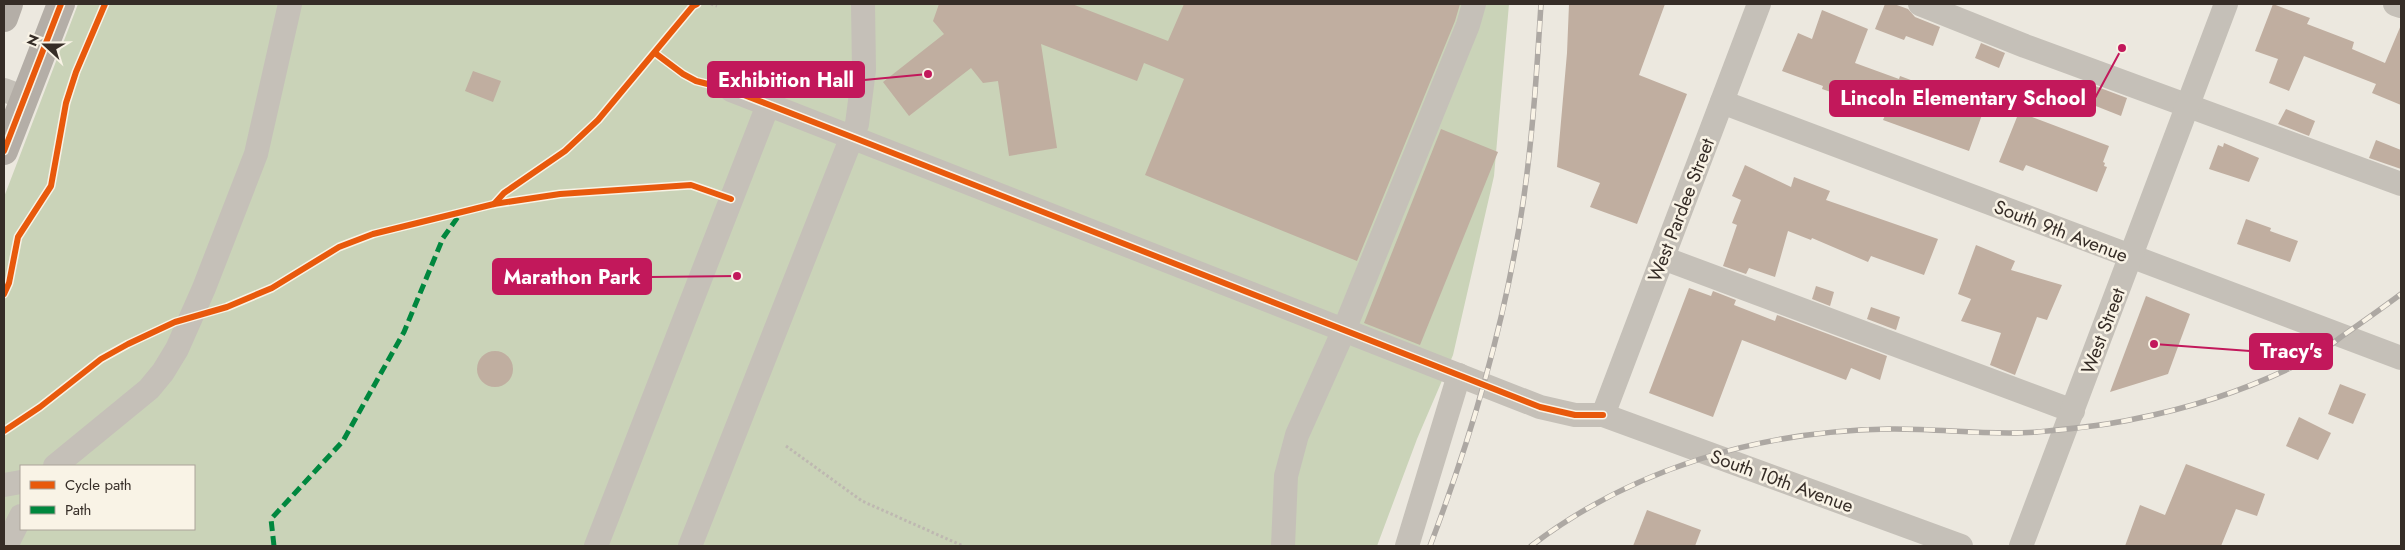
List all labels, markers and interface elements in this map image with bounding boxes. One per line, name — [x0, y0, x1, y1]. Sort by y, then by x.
north arrow — [20, 20, 70, 70]
text: N — [22, 32, 44, 49]
callout: Exhibition Hall — [708, 62, 864, 97]
text: Exhibition Hall — [718, 66, 854, 95]
callout: Lincoln Elementary School — [1830, 81, 2095, 116]
text: Lincoln Elementary School — [1840, 84, 2086, 113]
street label: West Pardee Street — [1641, 134, 1721, 286]
street label: South 9th Avenue — [1990, 193, 2132, 269]
callout: Marathon Park — [493, 259, 651, 294]
text: Marathon Park — [503, 263, 641, 292]
street label: West Street — [2074, 284, 2132, 378]
callout: Tracy's — [2250, 334, 2332, 369]
text: Tracy's — [2260, 337, 2322, 366]
street label: South 10th Avenue — [1707, 443, 1857, 519]
legend — [20, 465, 195, 530]
text: Cycle path — [65, 474, 132, 496]
text: Path — [65, 499, 91, 521]

